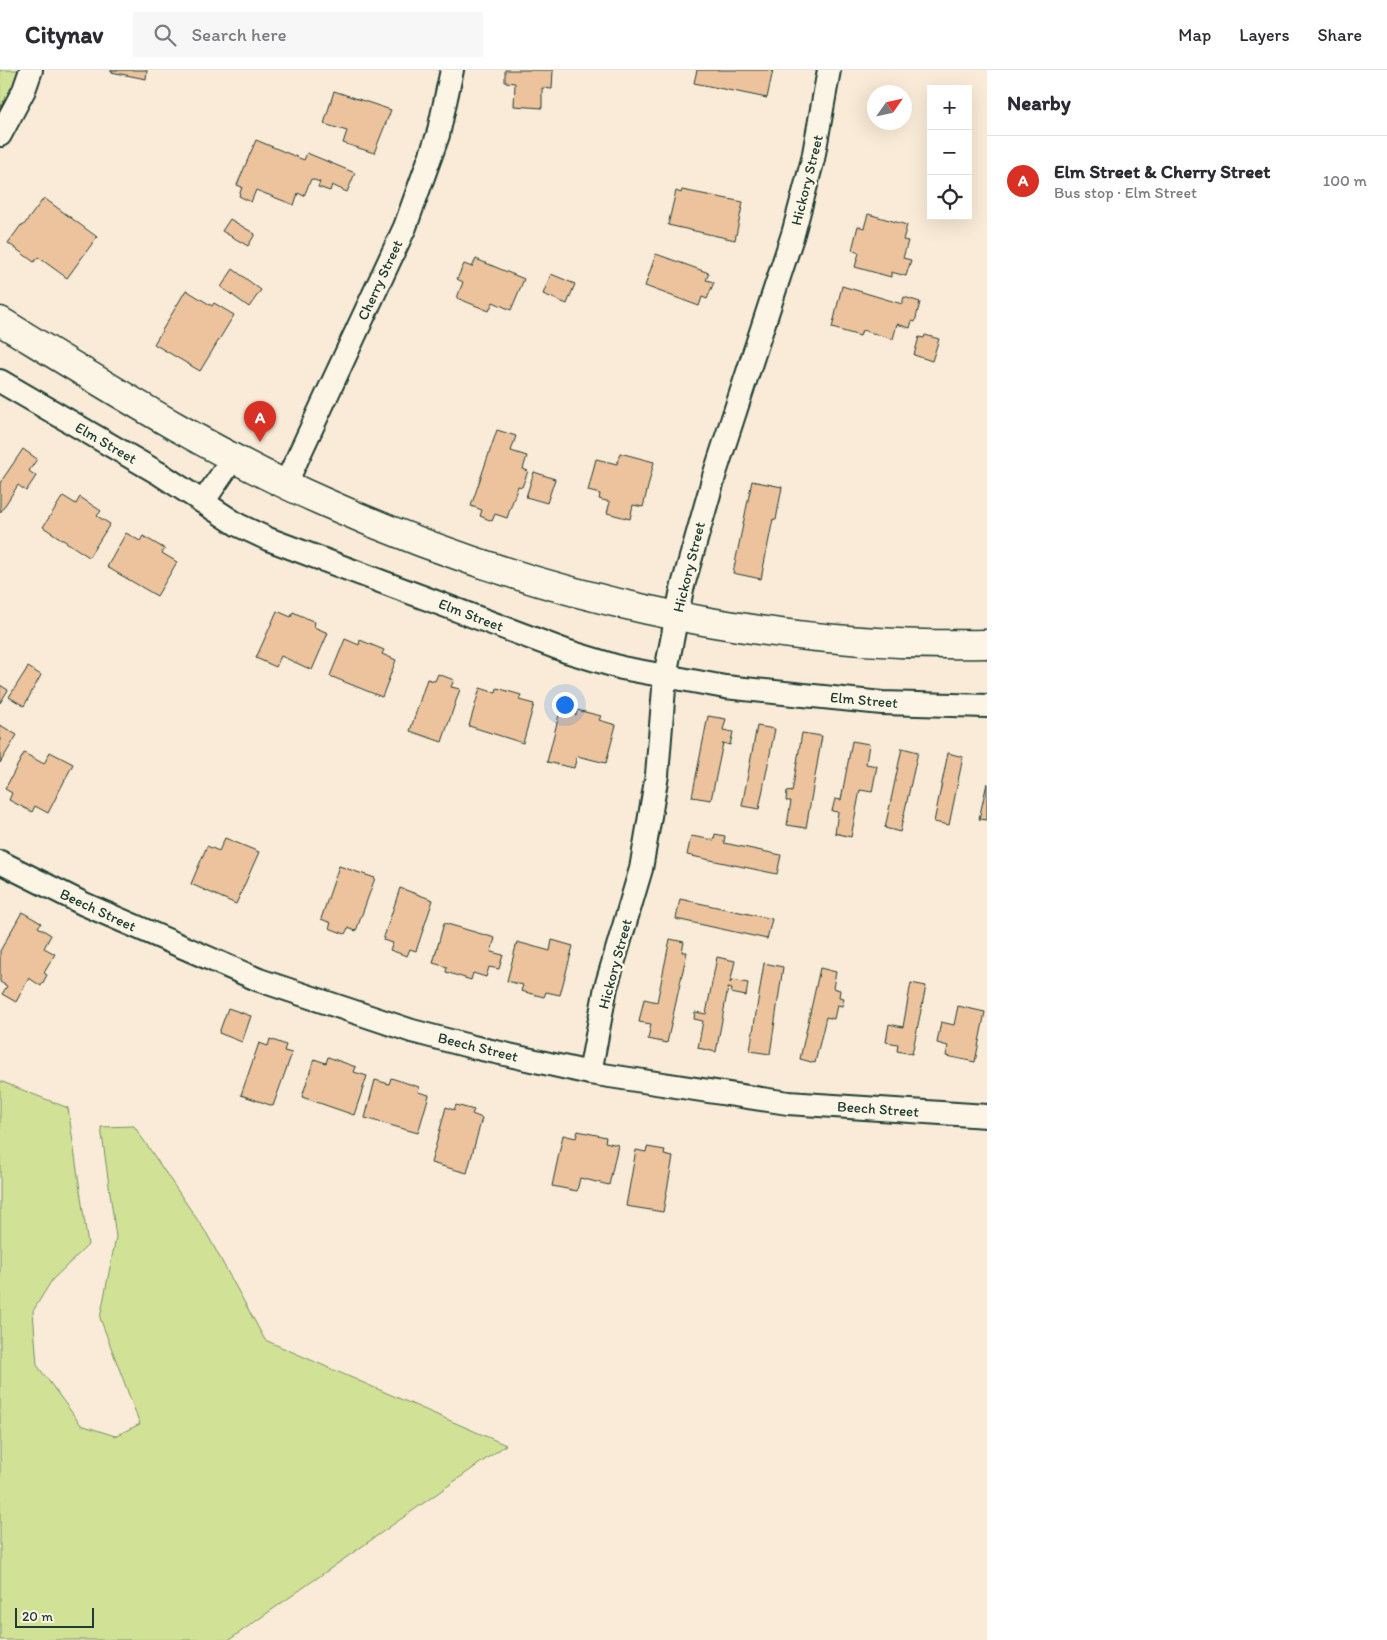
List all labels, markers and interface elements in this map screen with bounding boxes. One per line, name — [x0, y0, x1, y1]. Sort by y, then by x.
search box — [133, 12, 483, 57]
text: Citynav — [25, 20, 103, 49]
icon: search — [151, 21, 179, 49]
text: Search here — [191, 23, 287, 46]
text: Map — [1178, 24, 1211, 46]
text: Layers — [1239, 24, 1289, 46]
text: Share — [1317, 24, 1362, 46]
north arrow — [867, 85, 912, 130]
map controls — [927, 85, 972, 220]
button: + — [927, 85, 972, 130]
text: Nearby — [1007, 90, 1071, 115]
button: − — [927, 130, 972, 175]
street label: Hickory Street — [787, 132, 827, 227]
text: Elm Street & Cherry Street — [1054, 160, 1270, 183]
text: A — [1018, 171, 1028, 190]
text: 100 m — [1323, 171, 1367, 190]
button: locate — [927, 175, 972, 220]
text: Bus stop · Elm Street — [1054, 183, 1197, 202]
street label: Cherry Street — [353, 237, 407, 323]
pin: A — [244, 401, 276, 442]
street label: Elm Street — [72, 418, 140, 468]
street label: Hickory Street — [669, 519, 709, 614]
street label: Elm Street — [436, 594, 506, 636]
street label: Elm Street — [829, 688, 899, 712]
your location — [552, 692, 578, 718]
street label: Beech Street — [57, 885, 139, 936]
street label: Hickory Street — [594, 917, 636, 1011]
street label: Beech Street — [436, 1028, 520, 1066]
street label: Beech Street — [836, 1097, 920, 1121]
scale bar — [15, 1605, 94, 1628]
text: 20 m — [22, 1608, 53, 1625]

